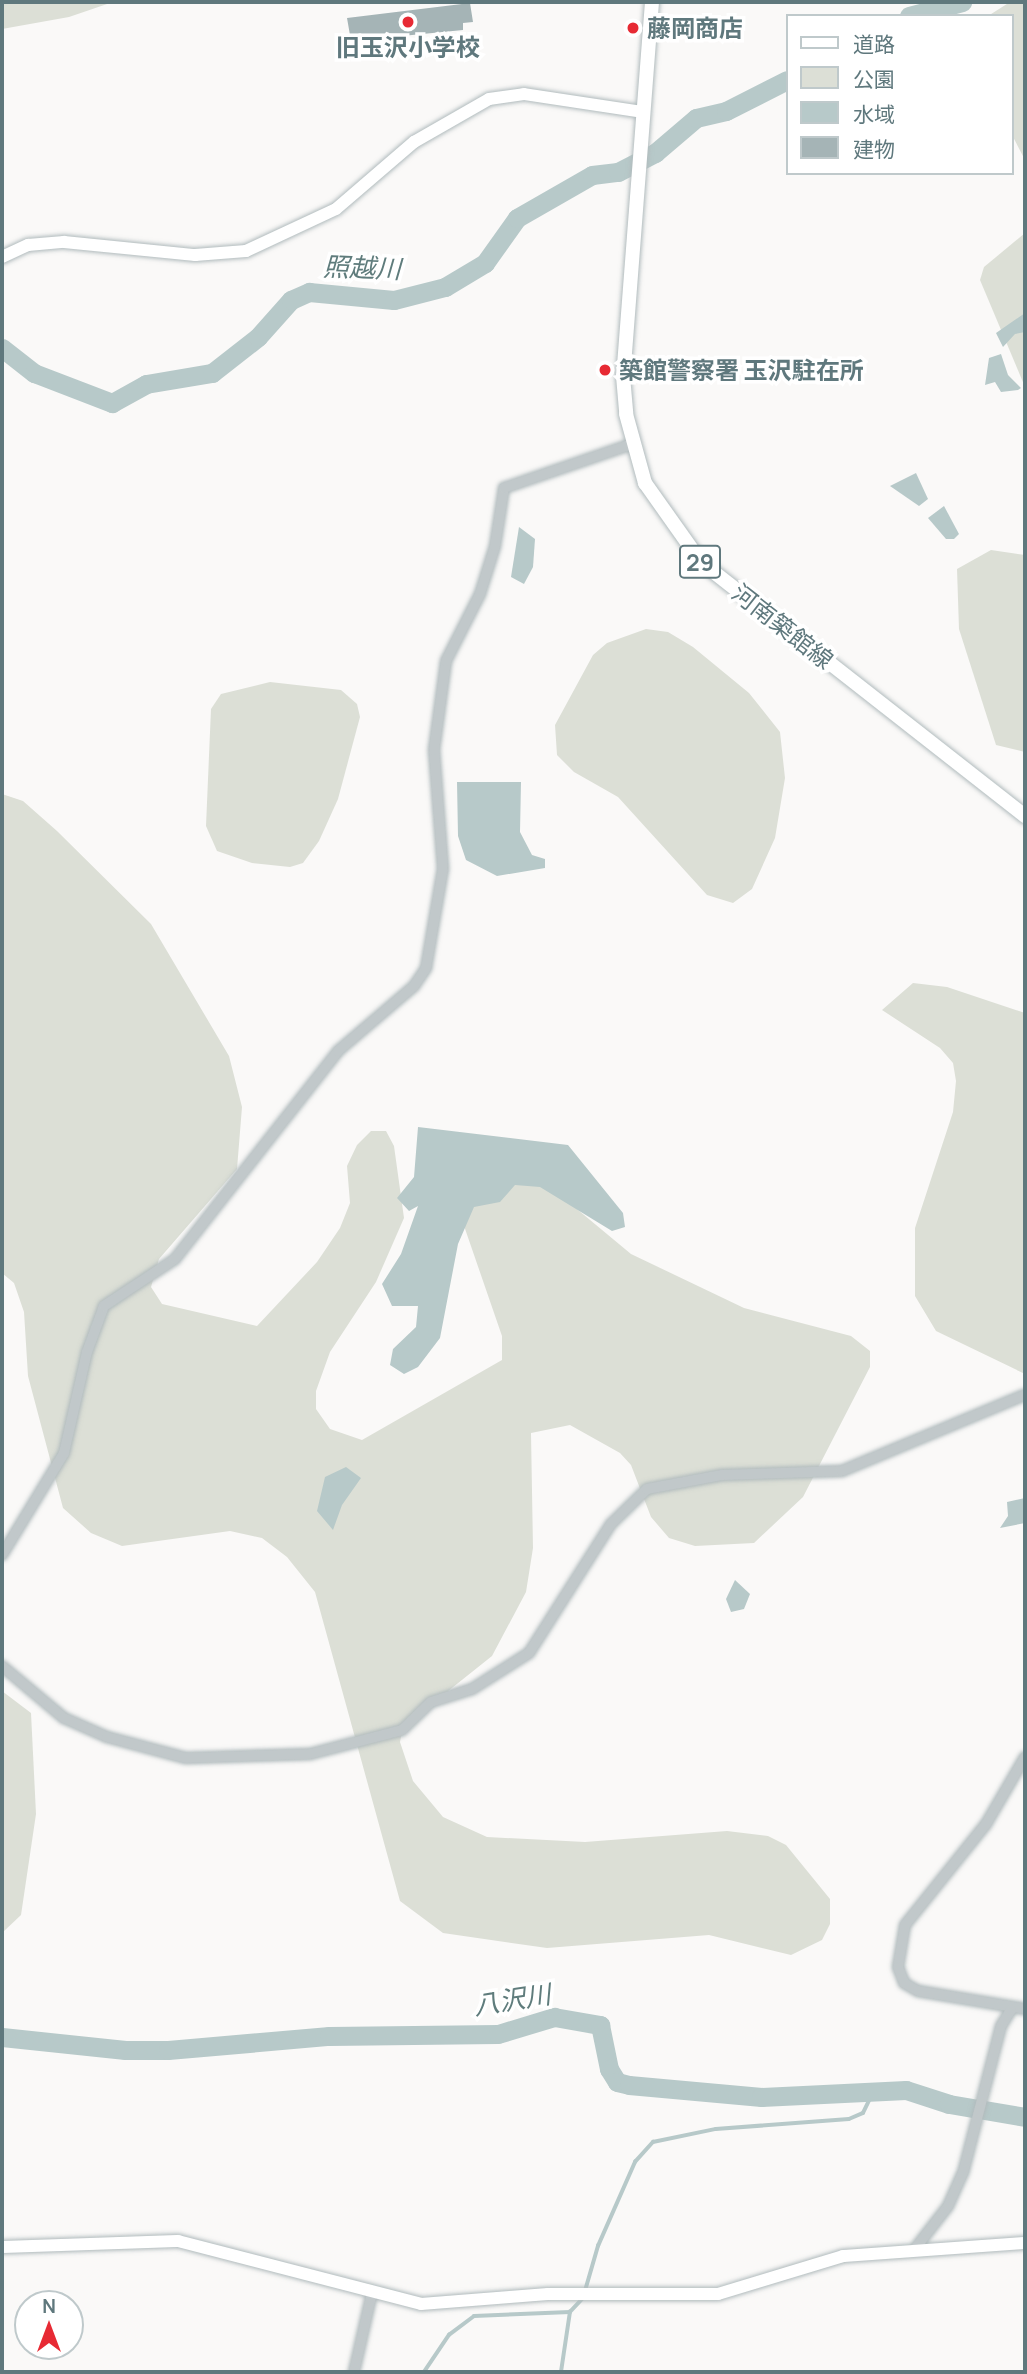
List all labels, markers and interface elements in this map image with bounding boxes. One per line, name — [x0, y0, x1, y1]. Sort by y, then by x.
marker: 旧玉沢小学校 — [400, 14, 416, 30]
place label: 藤岡商店 — [647, 14, 743, 42]
legend — [786, 14, 1013, 175]
marker: 藤岡商店 — [625, 20, 641, 36]
text: 道路 — [853, 30, 895, 58]
place label: 旧玉沢小学校 — [336, 33, 480, 61]
text: 公園 — [853, 65, 895, 93]
text: 水域 — [853, 100, 895, 128]
text: 建物 — [853, 135, 895, 163]
water label: 照越川 — [322, 251, 402, 285]
place label: 築館警察署 玉沢駐在所 — [619, 356, 864, 384]
marker: 築館警察署 玉沢駐在所 — [597, 362, 613, 378]
road number: 29 — [679, 542, 721, 582]
street label: 河南築館線 — [727, 578, 839, 674]
water label: 八沢川 — [471, 1978, 553, 2022]
north arrow — [14, 2290, 84, 2360]
text: N — [42, 2293, 56, 2319]

